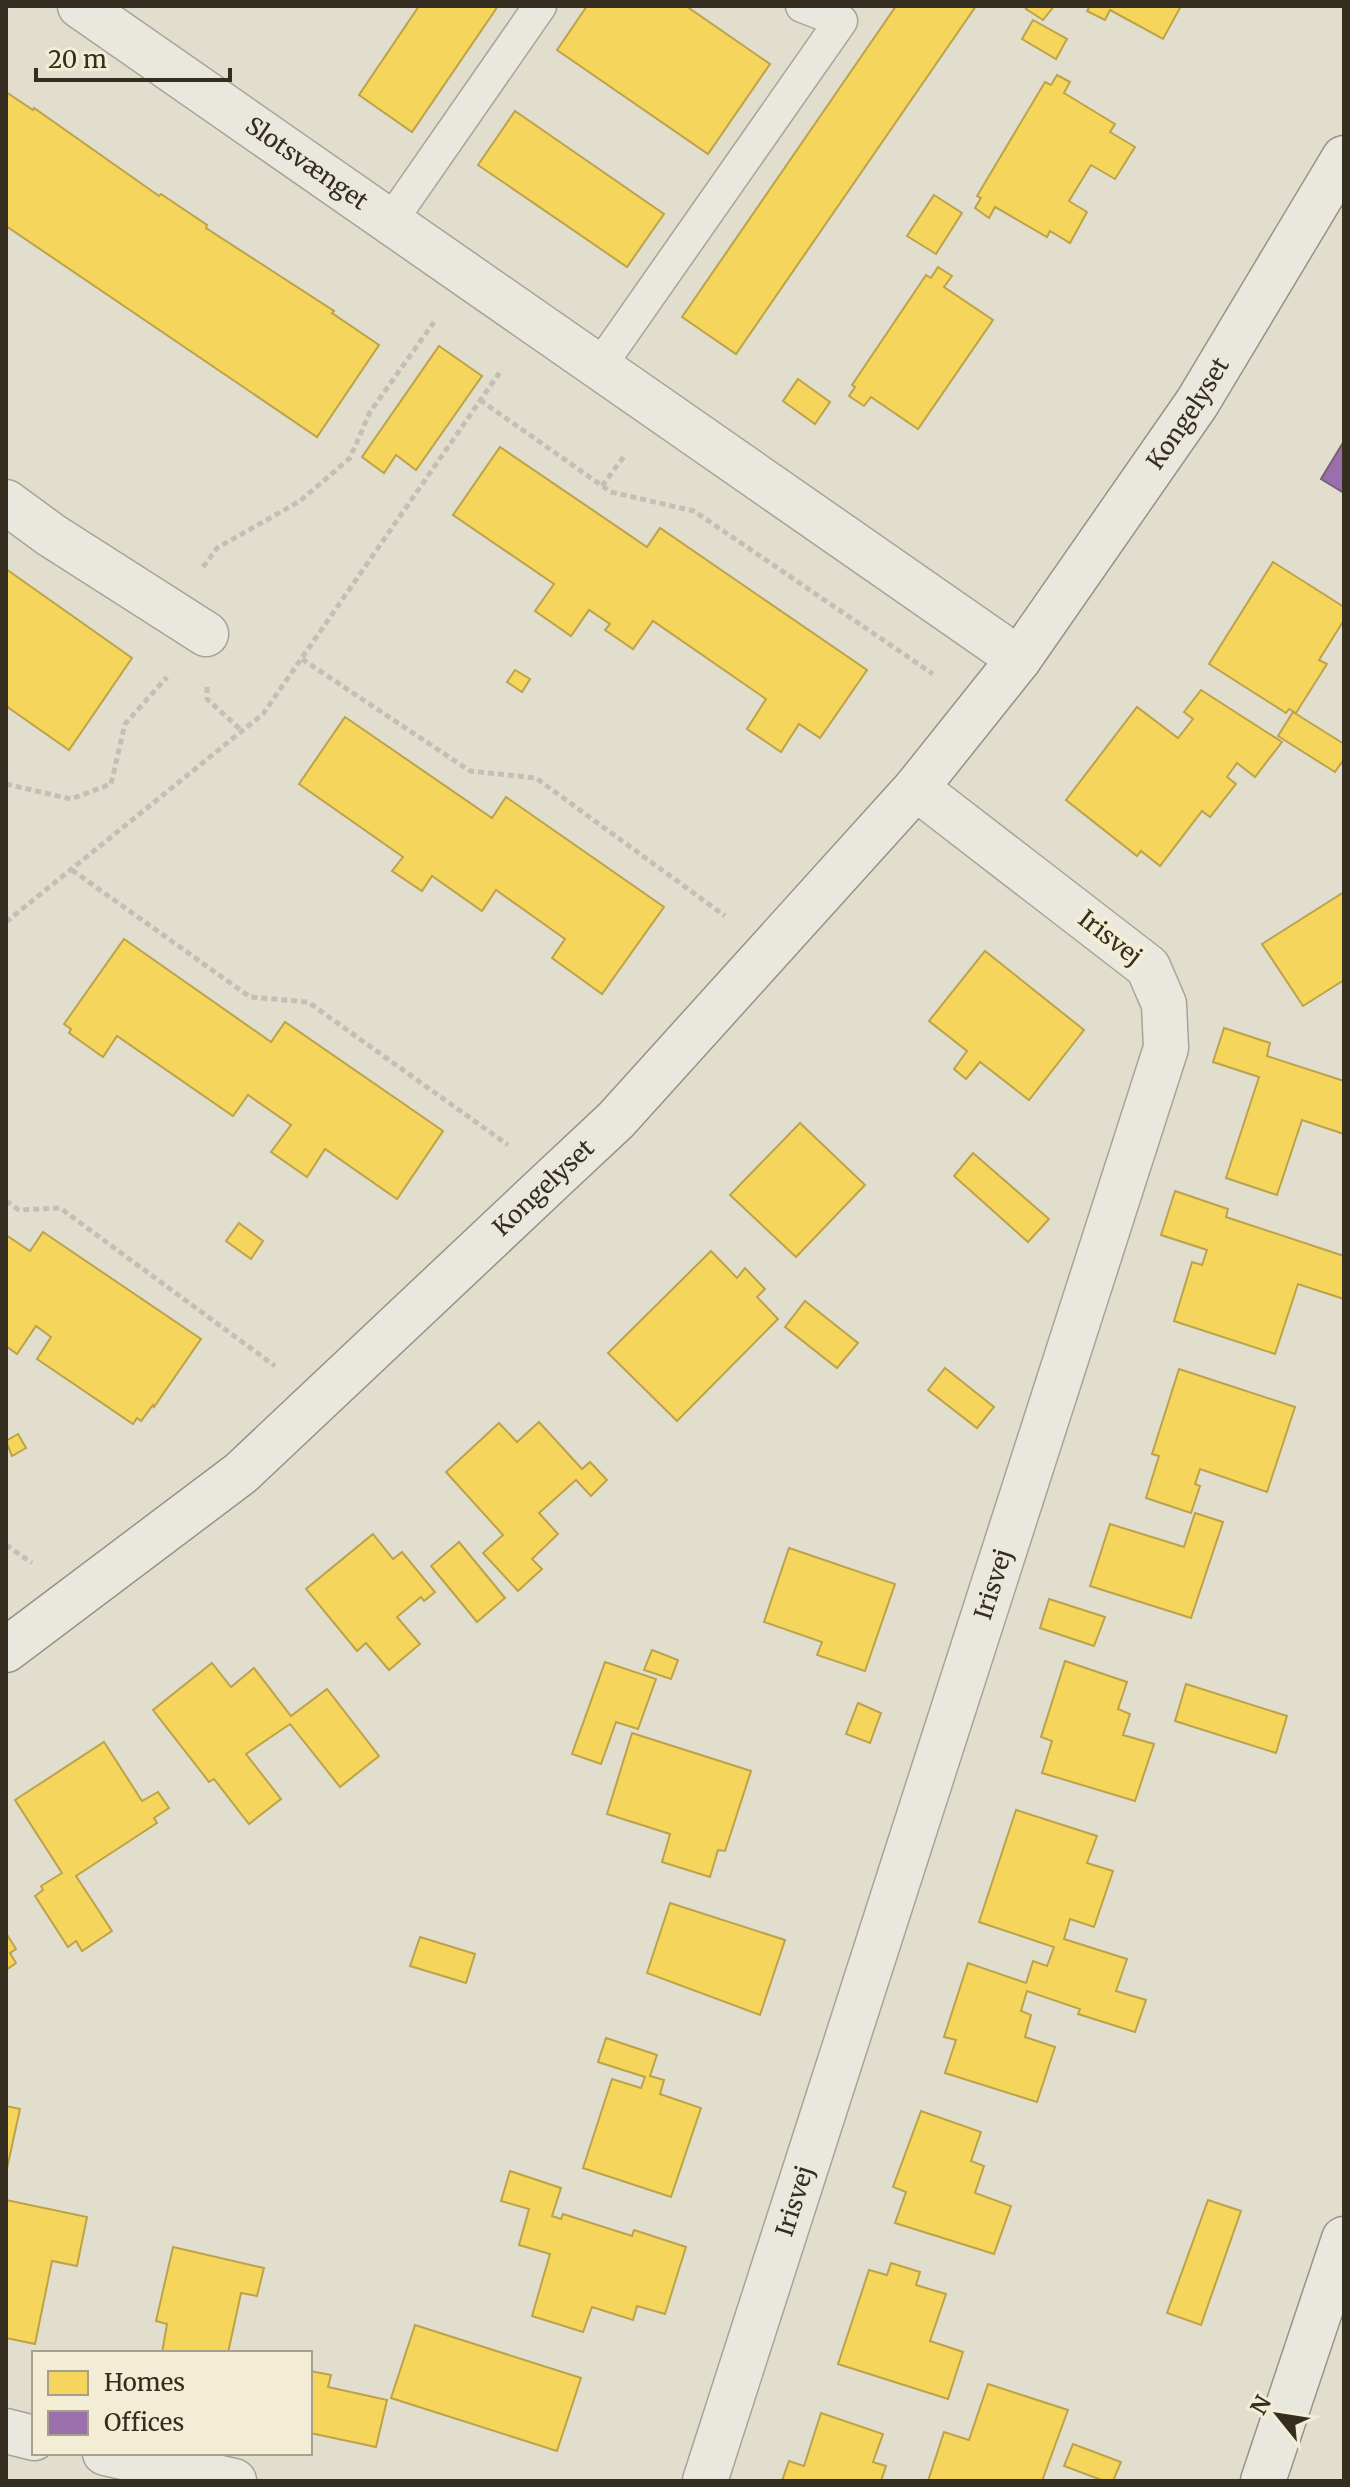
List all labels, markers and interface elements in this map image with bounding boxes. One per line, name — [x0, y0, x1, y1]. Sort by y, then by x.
scale bar — [36, 32, 230, 82]
text: 20 m — [48, 44, 107, 75]
street label: Slotsvænget — [240, 110, 375, 217]
street label: Kongelyset — [1140, 351, 1236, 475]
street label: Irisvej — [1072, 903, 1148, 972]
street label: Kongelyset — [486, 1132, 601, 1243]
street label: Irisvej — [967, 1545, 1019, 1623]
street label: Irisvej — [769, 2162, 820, 2240]
legend — [32, 2351, 312, 2455]
text: Homes — [104, 2367, 185, 2398]
north arrow — [1238, 2375, 1318, 2455]
text: N — [1244, 2390, 1277, 2420]
text: Offices — [104, 2407, 184, 2438]

